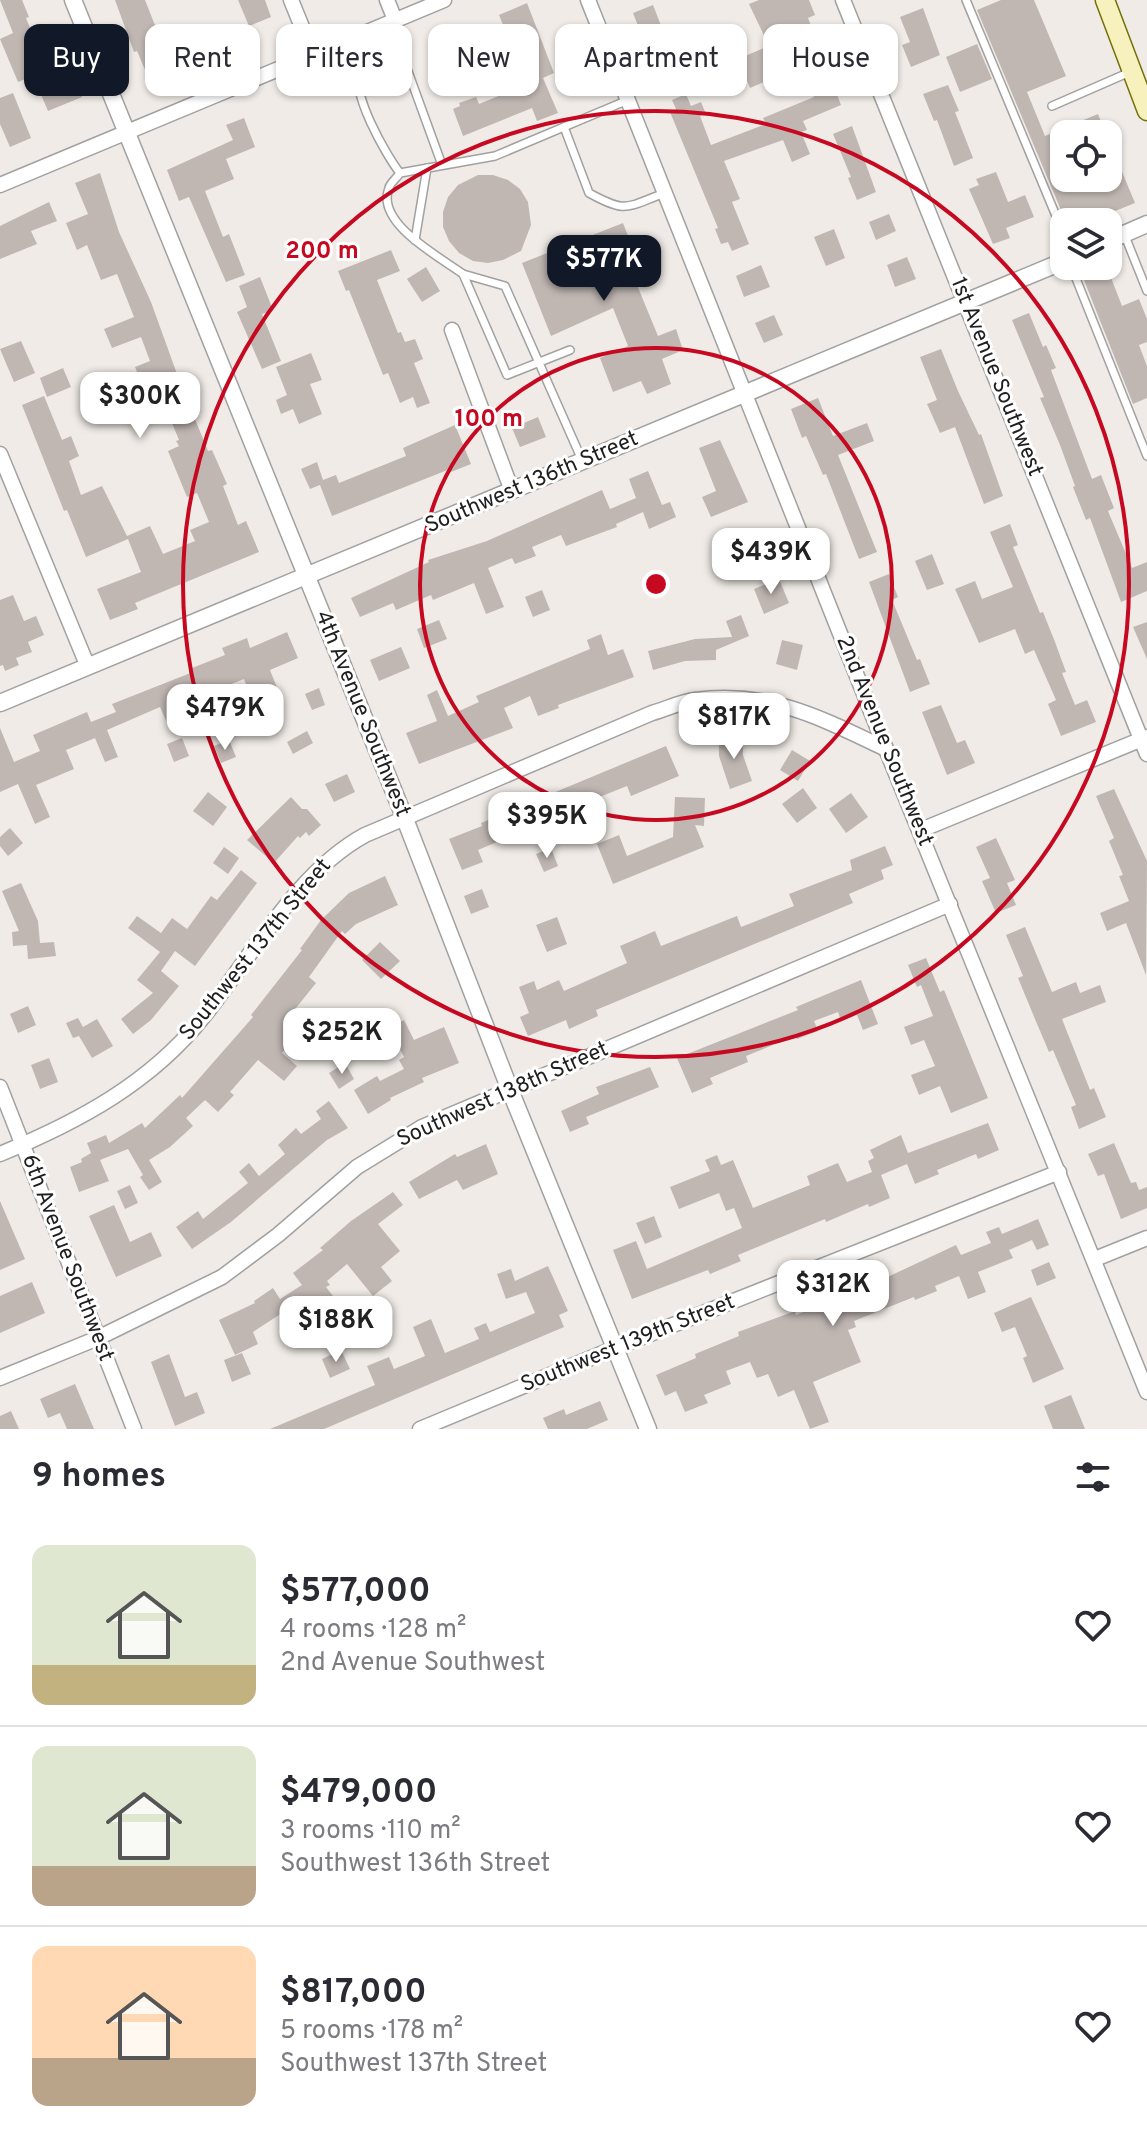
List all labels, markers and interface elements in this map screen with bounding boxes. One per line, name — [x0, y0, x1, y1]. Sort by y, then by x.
chip: Buy — [24, 24, 129, 96]
chip: Rent — [145, 24, 260, 96]
chip: Filters — [276, 24, 412, 96]
chip: New — [428, 24, 539, 96]
chip: Apartment — [555, 24, 747, 96]
chip: House — [763, 24, 898, 96]
map controls — [1050, 120, 1122, 280]
button: locate — [1050, 120, 1122, 192]
button: layers — [1050, 208, 1122, 280]
pin: $577K — [548, 235, 660, 303]
text: 200 m — [285, 237, 359, 267]
text: $577K — [565, 244, 643, 277]
street label: 1st Avenue Southwest — [944, 274, 1048, 480]
pin: $300K — [84, 372, 196, 440]
text: $300K — [98, 381, 182, 414]
text: 100 m — [455, 405, 523, 435]
street label: Southwest 136th Street — [421, 426, 643, 540]
pin: $439K — [715, 528, 827, 596]
text: $439K — [730, 537, 812, 570]
centre of rings — [642, 570, 670, 598]
street label: 4th Avenue Southwest — [308, 607, 416, 821]
street label: 2nd Avenue Southwest — [829, 632, 939, 850]
pin: $479K — [169, 684, 281, 752]
text: $479K — [185, 693, 265, 726]
pin: $817K — [678, 693, 790, 761]
text: $817K — [697, 702, 771, 735]
pin: $395K — [491, 792, 603, 860]
text: $395K — [506, 801, 588, 834]
street label: Southwest 137th Street — [174, 854, 338, 1046]
pin: $252K — [286, 1008, 398, 1076]
text: $252K — [301, 1017, 383, 1050]
street label: Southwest 138th Street — [393, 1036, 613, 1154]
street label: 6th Avenue Southwest — [15, 1151, 119, 1365]
pin: $312K — [777, 1260, 889, 1328]
text: $312K — [795, 1269, 871, 1302]
street label: Southwest 139th Street — [517, 1289, 739, 1399]
pin: $188K — [280, 1296, 392, 1364]
text: $188K — [297, 1305, 375, 1338]
icon: filters — [1071, 1455, 1115, 1499]
text: 9 homes — [32, 1456, 166, 1499]
text: $577,000 — [280, 1571, 431, 1614]
icon: home — [96, 1577, 192, 1673]
icon: heart — [1071, 1603, 1115, 1647]
text: 4 rooms · 128 m² — [280, 1614, 467, 1647]
text: 2nd Avenue Southwest — [280, 1647, 545, 1680]
text: $479,000 — [280, 1772, 437, 1815]
icon: home — [96, 1778, 192, 1874]
icon: heart — [1071, 1804, 1115, 1848]
text: 3 rooms · 110 m² — [280, 1815, 461, 1848]
text: Southwest 136th Street — [280, 1848, 550, 1881]
text: $817,000 — [280, 1972, 427, 2015]
icon: home — [96, 1978, 192, 2074]
icon: heart — [1071, 2004, 1115, 2048]
text: 5 rooms · 178 m² — [280, 2015, 463, 2048]
text: Southwest 137th Street — [280, 2048, 547, 2081]

